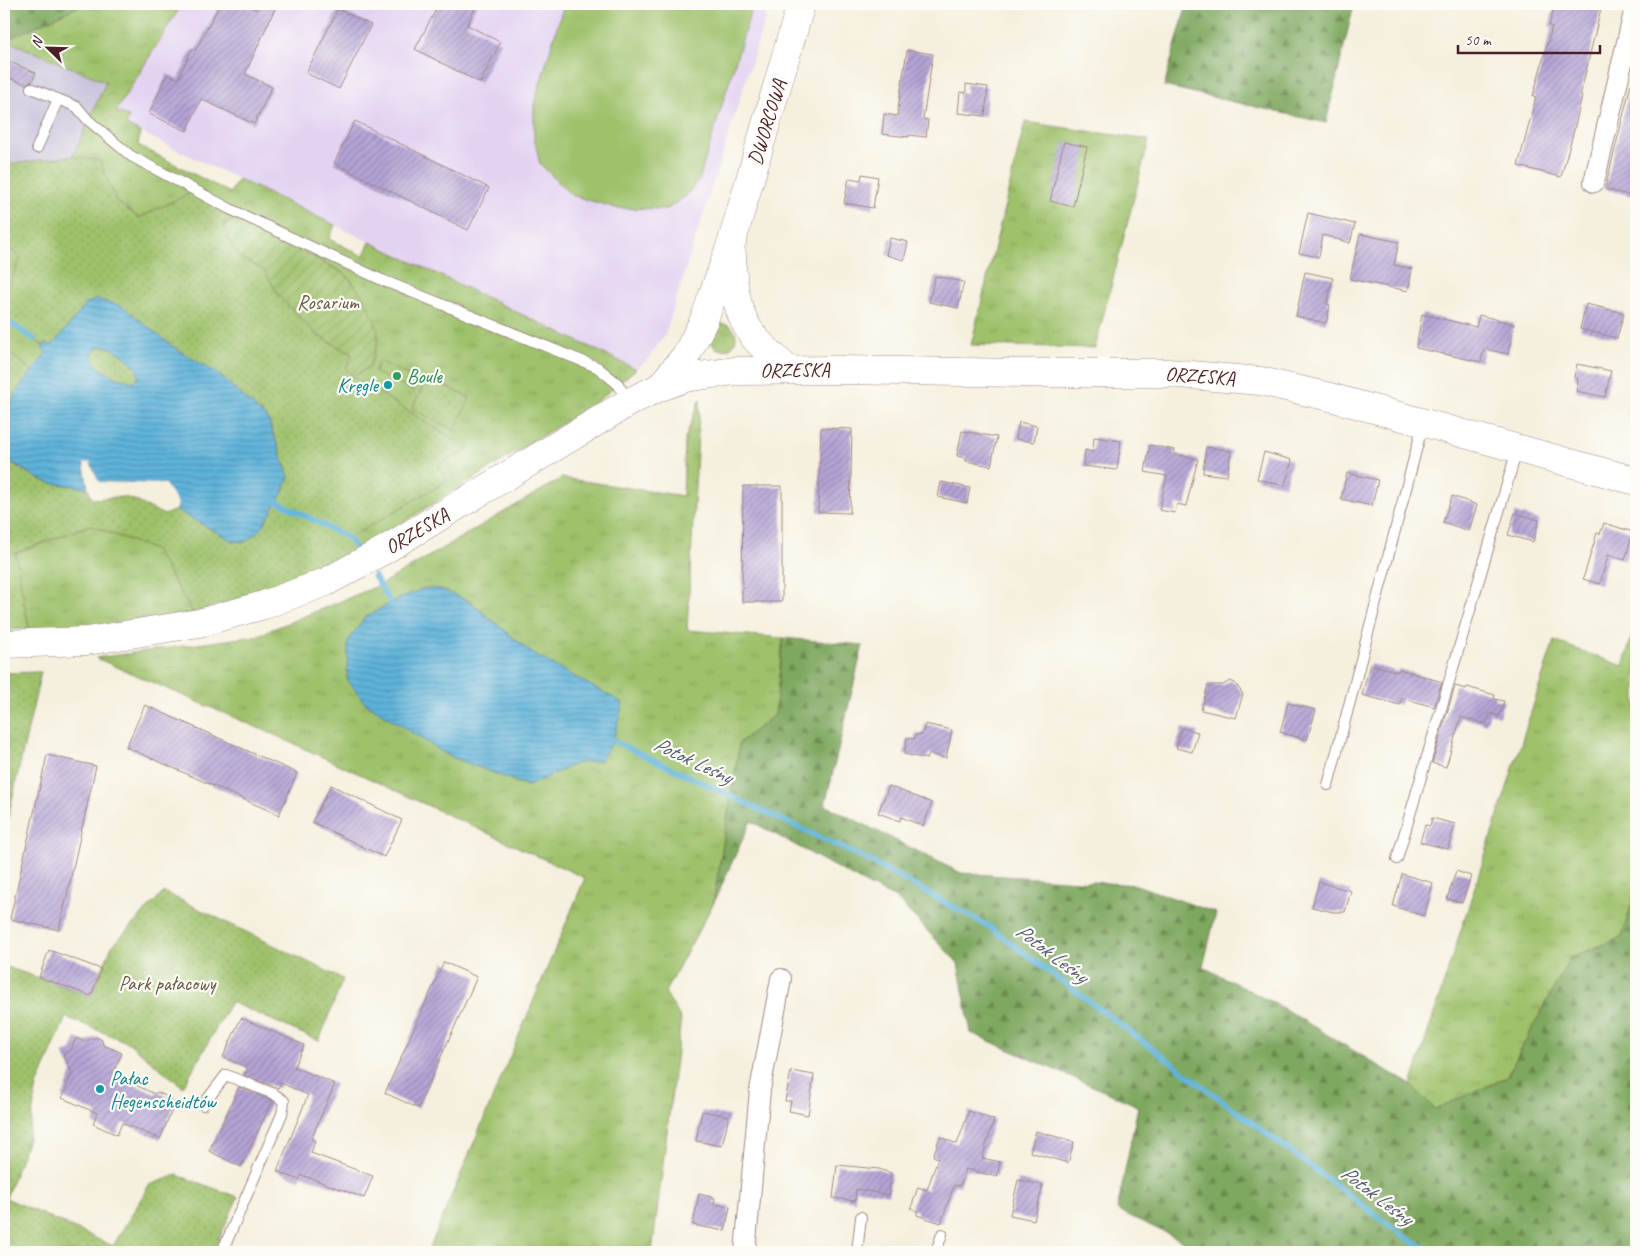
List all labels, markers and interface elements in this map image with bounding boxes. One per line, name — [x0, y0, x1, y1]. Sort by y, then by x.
north arrow — [22, 22, 72, 72]
scale bar — [1458, 22, 1600, 54]
text: 50 m — [1465, 31, 1492, 50]
text: N — [27, 34, 47, 50]
street label: DWORCOWA — [742, 75, 792, 168]
park label: Rosarium — [297, 290, 360, 315]
street label: ORZESKA — [760, 357, 831, 383]
street label: ORZESKA — [1164, 361, 1237, 391]
place label: Boule — [407, 364, 443, 389]
marker: Boule — [391, 370, 403, 382]
place label: Kręgle — [337, 373, 379, 398]
marker: Kręgle — [382, 379, 394, 391]
street label: ORZESKA — [381, 502, 454, 560]
water label: Potok Leśny — [650, 731, 740, 791]
water label: Potok Leśny — [1011, 918, 1096, 991]
park label: Park pałacowy — [119, 971, 218, 996]
place label: Pałac Hegenscheidtów — [110, 1066, 217, 1114]
marker: Pałac Hegenscheidtów — [94, 1083, 106, 1095]
water label: Potok Leśny — [1336, 1160, 1421, 1233]

